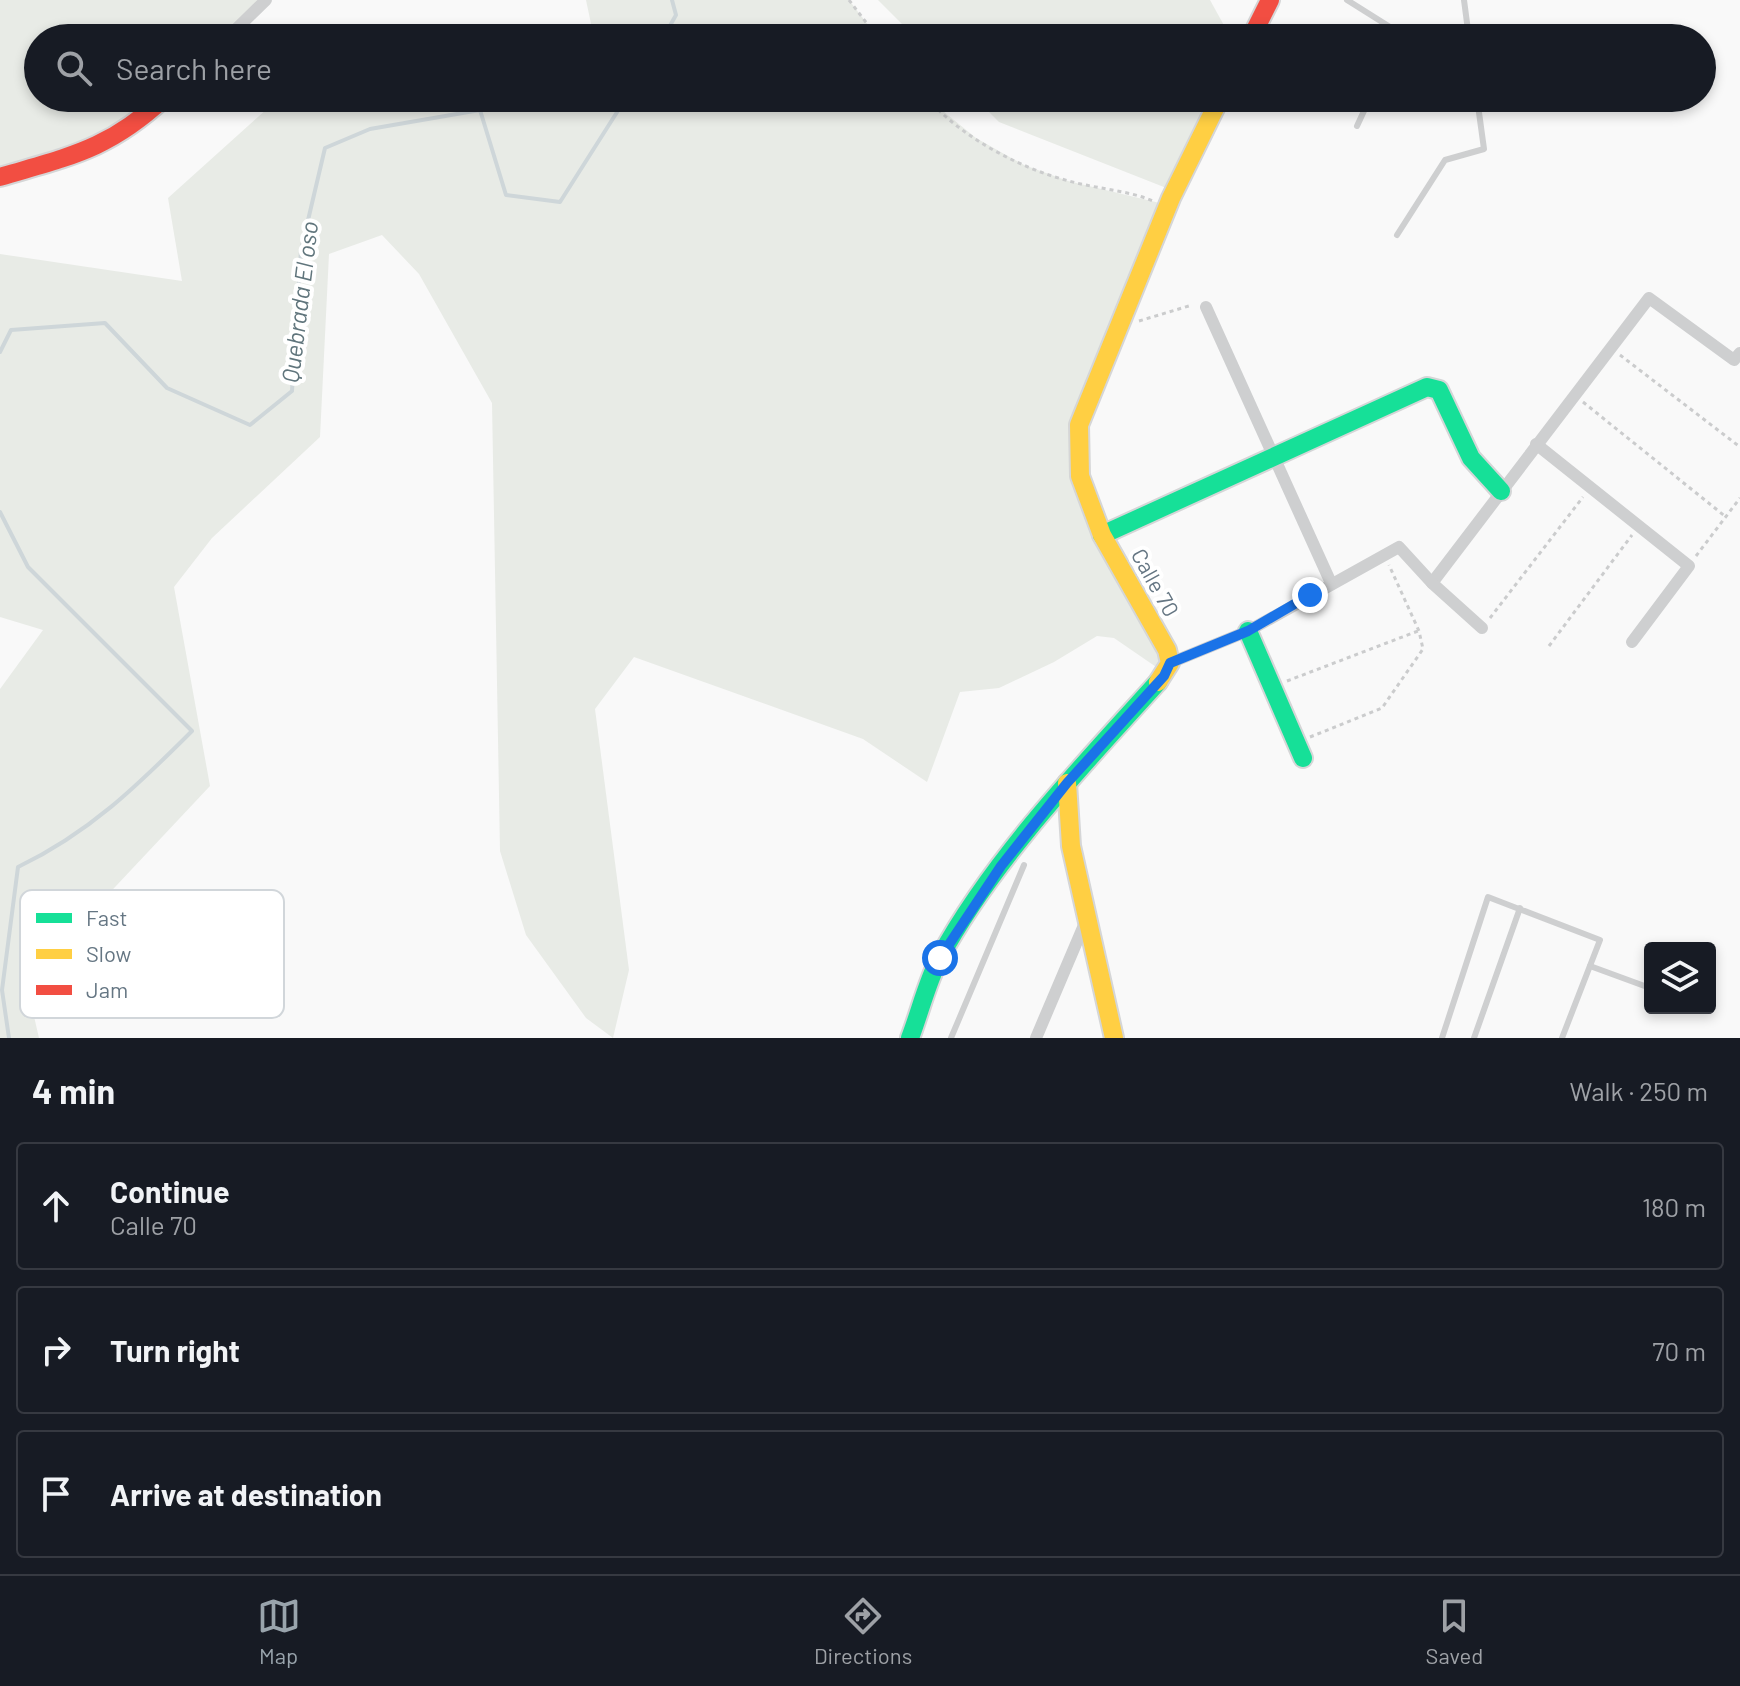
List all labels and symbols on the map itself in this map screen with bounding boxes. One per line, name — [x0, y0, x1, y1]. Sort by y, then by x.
water label: Quebrada El oso — [275, 220, 323, 384]
street label: Calle 70 — [1127, 544, 1185, 620]
route end — [1292, 577, 1328, 613]
legend — [20, 890, 284, 1018]
text: Fast — [86, 904, 128, 930]
text: Slow — [86, 940, 131, 966]
route start — [922, 940, 958, 976]
text: Jam — [86, 976, 128, 1002]

